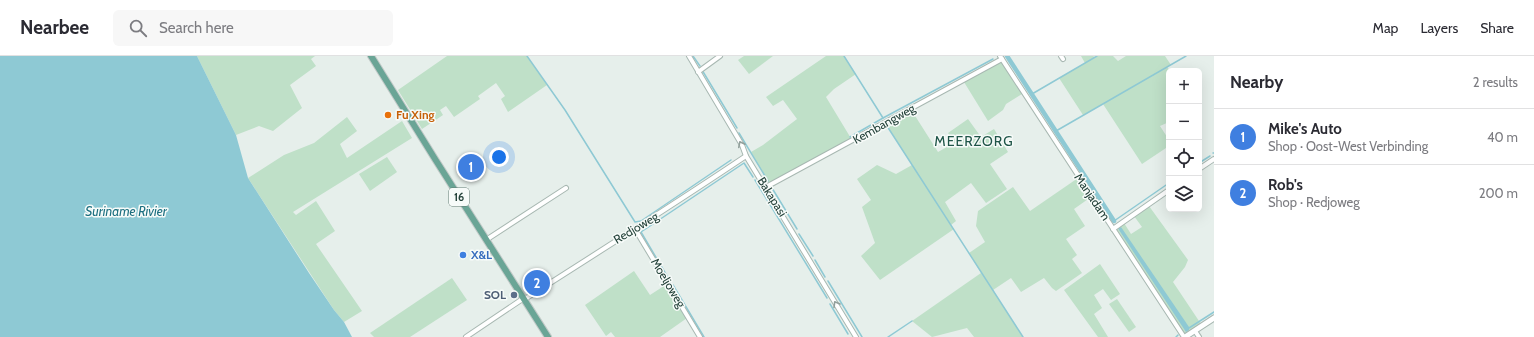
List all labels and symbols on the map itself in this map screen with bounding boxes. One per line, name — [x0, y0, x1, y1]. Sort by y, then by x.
street label: Kembangweg — [850, 100, 918, 147]
place label: Fu Xing — [396, 107, 435, 122]
marker: Fu Xing — [383, 110, 393, 120]
district label: MEERZORG — [934, 132, 1014, 150]
one-way arrow — [738, 141, 745, 148]
your location — [489, 147, 509, 167]
pin: 1 — [458, 152, 484, 182]
street label: Manjadam — [1071, 170, 1114, 223]
street label: Bakapasi — [754, 174, 790, 219]
road number: 16 — [449, 188, 469, 206]
water label: Suriname Rivier — [85, 203, 168, 219]
street label: Redjoweg — [611, 208, 662, 247]
place label: X&L — [470, 247, 492, 262]
marker: X&L — [458, 250, 468, 260]
street label: Moeljoweg — [648, 255, 690, 311]
pin: 2 — [524, 268, 550, 298]
place label: SOL — [484, 287, 506, 302]
marker: SOL — [509, 290, 519, 300]
one-way arrow — [833, 301, 840, 308]

